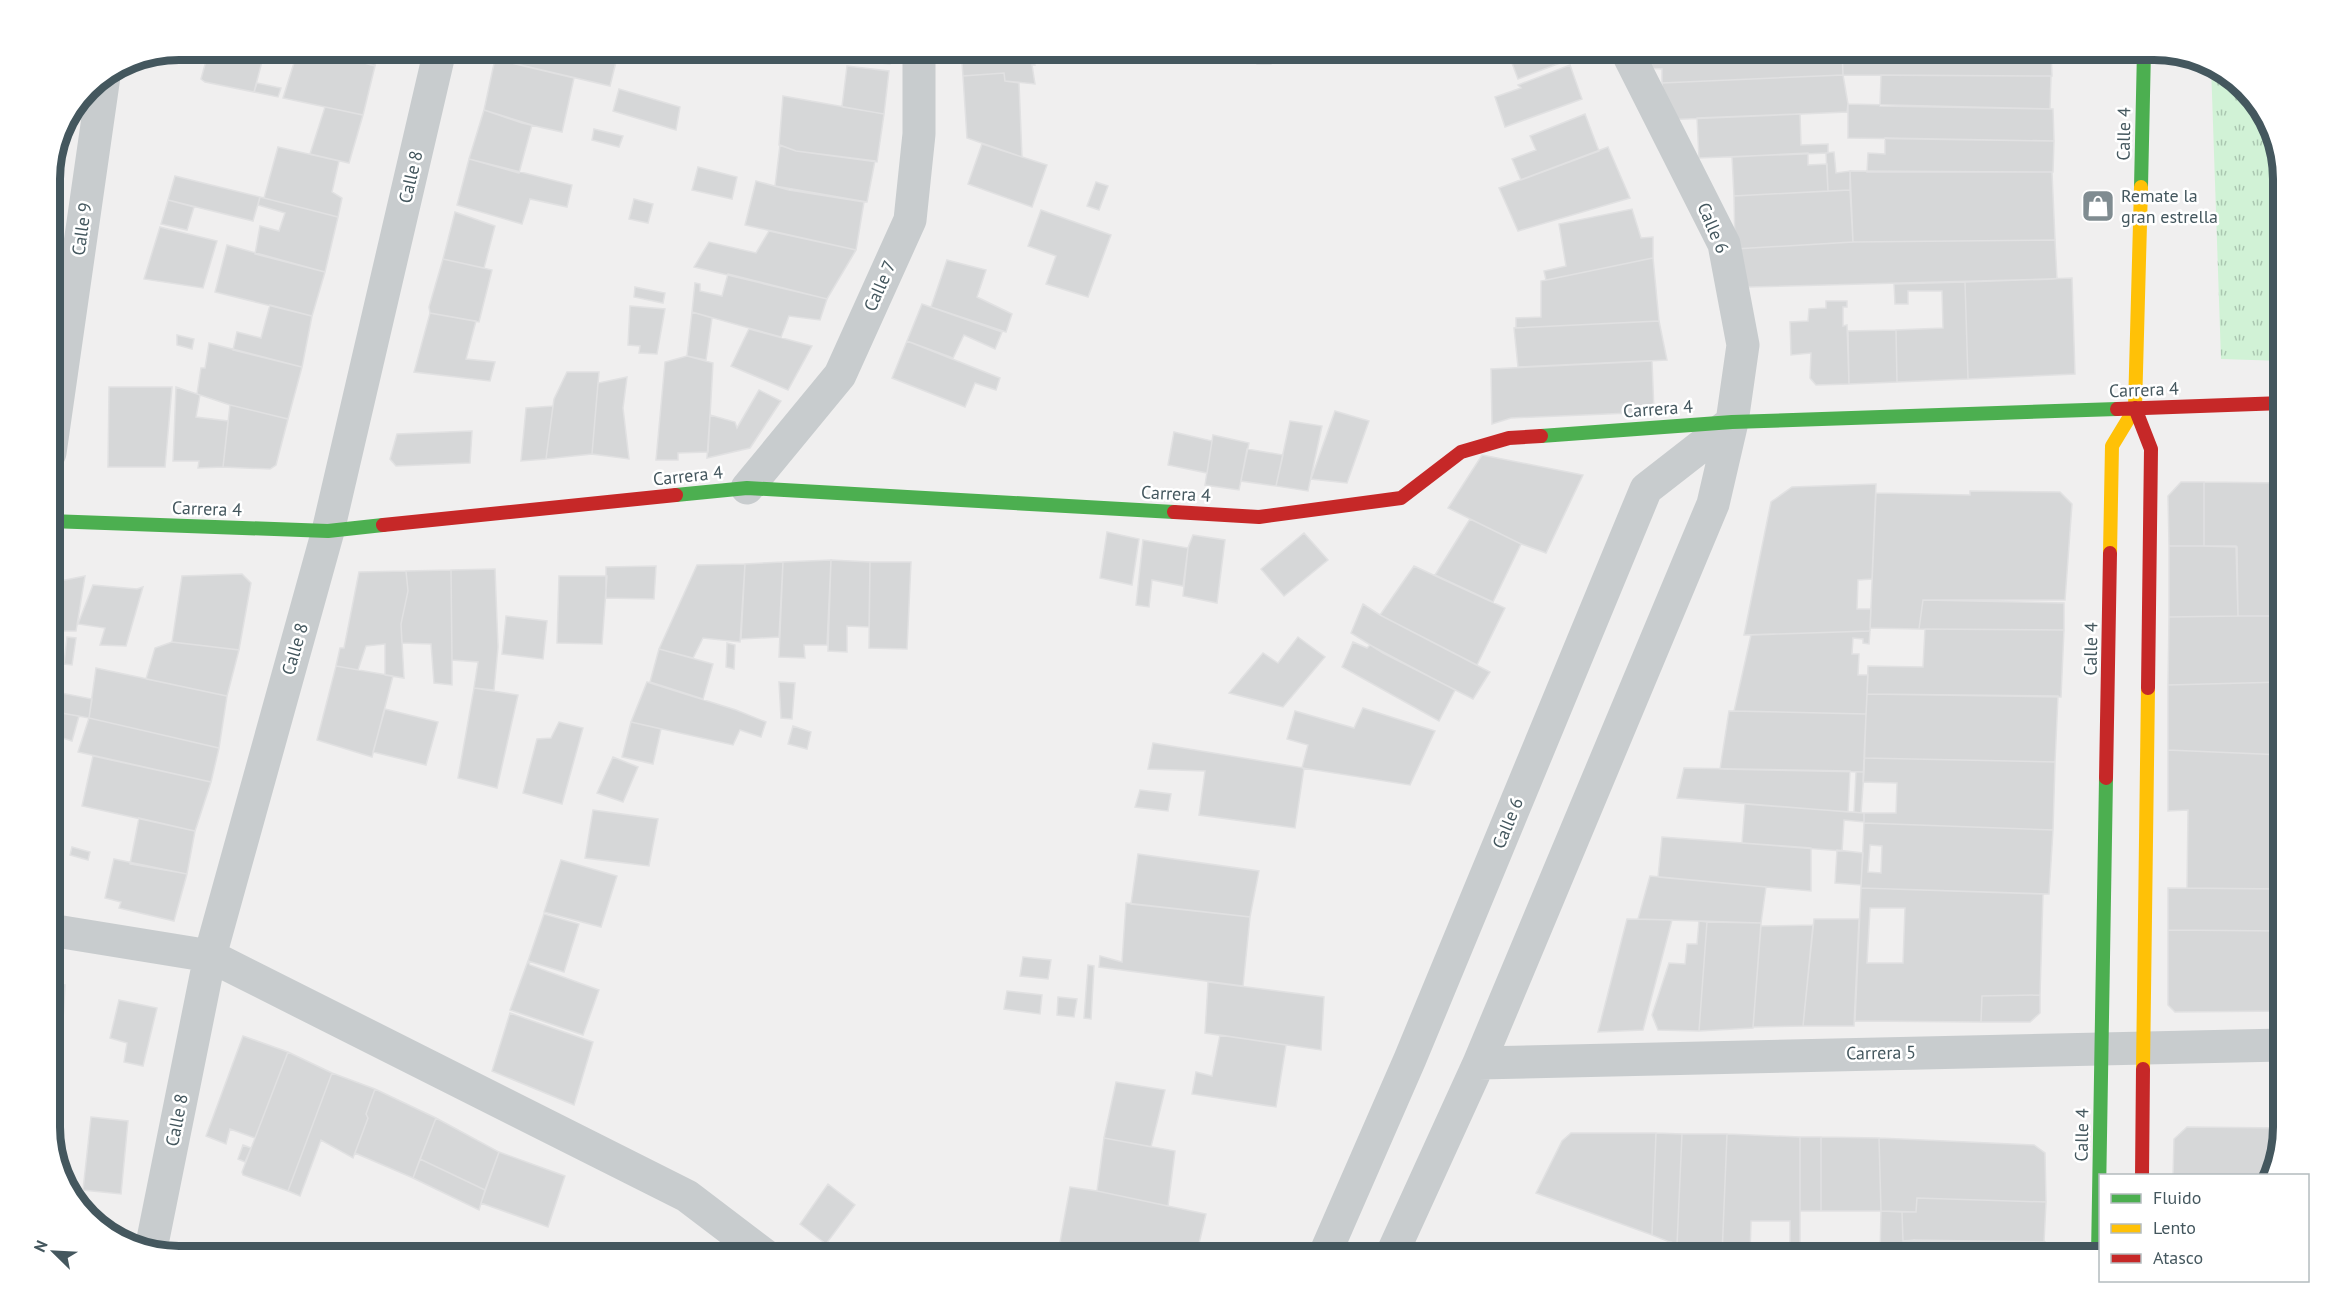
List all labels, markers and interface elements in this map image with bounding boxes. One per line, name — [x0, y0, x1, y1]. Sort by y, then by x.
street label: Calle 4 — [2112, 107, 2135, 161]
street label: Calle 8 — [393, 148, 428, 205]
place label: Remate la gran estrella — [2121, 184, 2218, 228]
shop icon: Remate la gran estrella — [2080, 188, 2116, 224]
street label: Calle 6 — [1692, 199, 1734, 257]
street label: Calle 9 — [66, 201, 97, 257]
street label: Calle 7 — [858, 257, 901, 315]
street label: Carrera 4 — [2109, 377, 2180, 402]
street label: Carrera 4 — [1622, 395, 1694, 422]
street label: Carrera 4 — [652, 460, 724, 491]
street label: Carrera 4 — [1140, 480, 1212, 507]
street label: Carrera 4 — [172, 496, 243, 521]
street label: Calle 8 — [276, 620, 313, 678]
street label: Calle 4 — [2079, 622, 2102, 676]
street label: Calle 6 — [1487, 794, 1528, 852]
street label: Carrera 5 — [1846, 1040, 1916, 1065]
street label: Calle 8 — [160, 1092, 193, 1148]
street label: Calle 4 — [2070, 1108, 2093, 1162]
legend — [2099, 1174, 2309, 1282]
text: Fluido — [2153, 1186, 2201, 1209]
text: Lento — [2153, 1216, 2196, 1239]
north arrow — [24, 1222, 84, 1282]
text: N — [29, 1237, 52, 1255]
text: Atasco — [2153, 1246, 2203, 1269]

